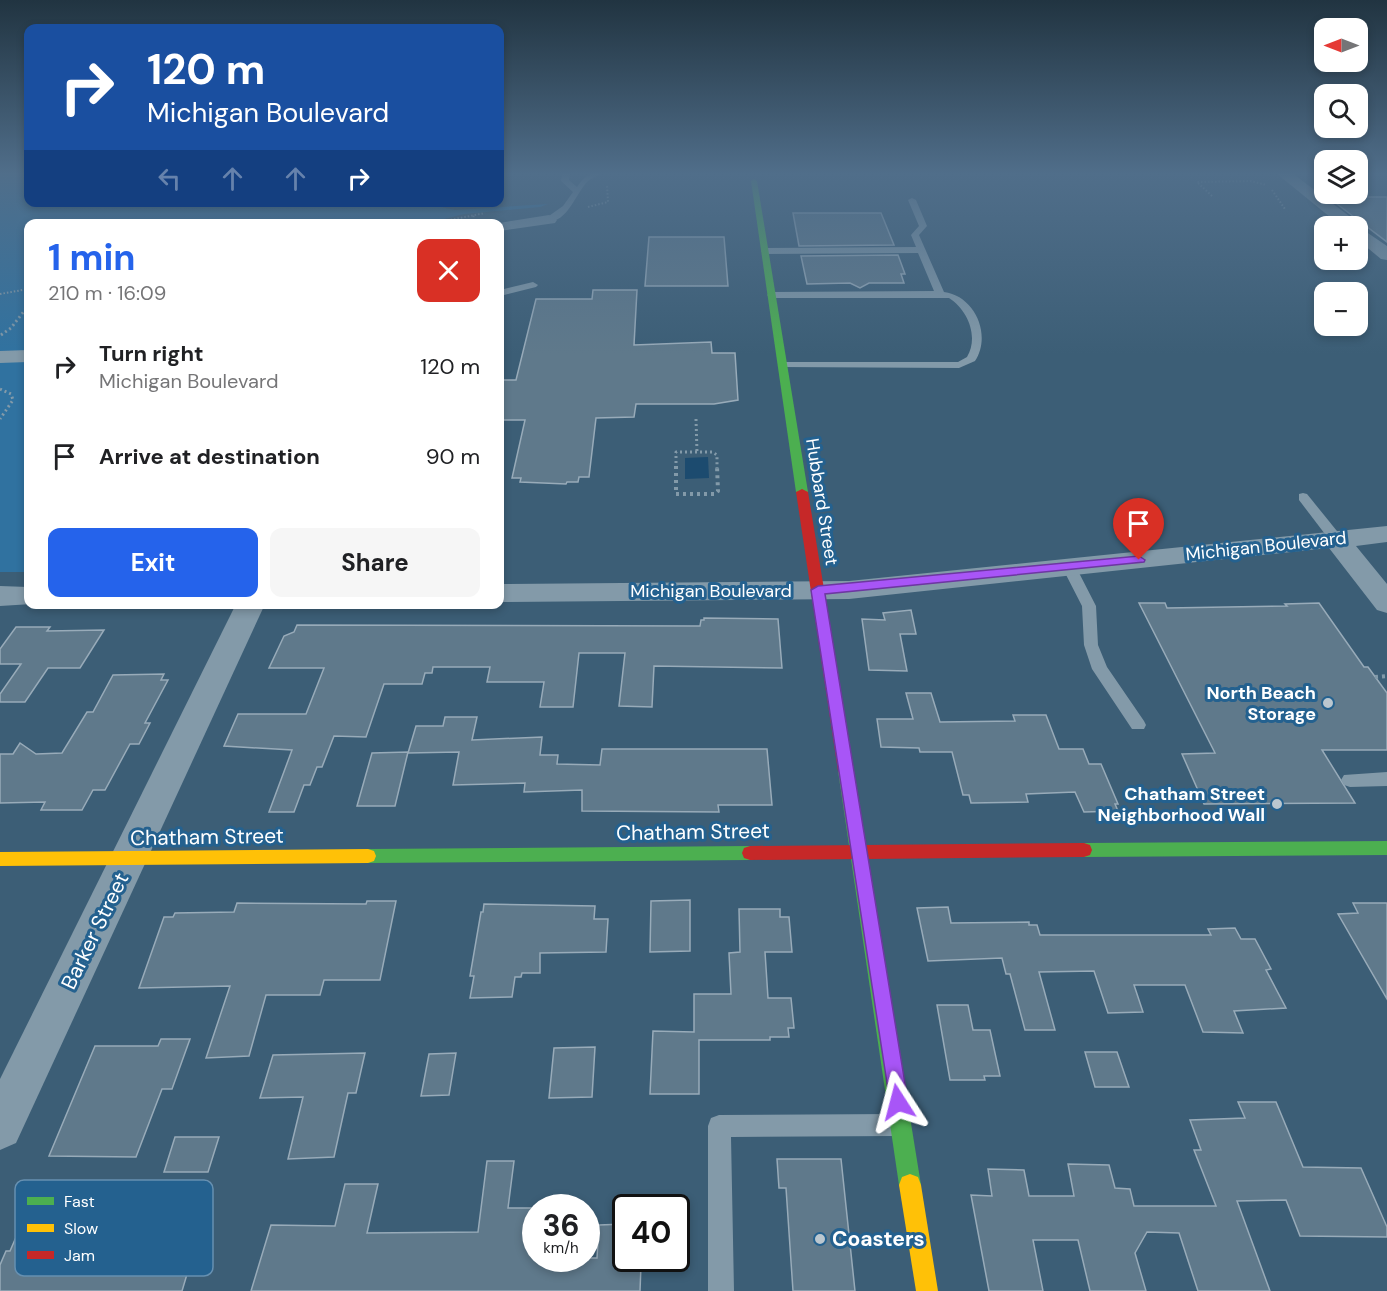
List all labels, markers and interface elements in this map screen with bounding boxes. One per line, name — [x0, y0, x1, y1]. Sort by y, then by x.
north arrow — [1314, 18, 1368, 72]
map controls — [1314, 18, 1368, 336]
text: 120 m — [147, 42, 265, 97]
icon: right — [48, 48, 126, 126]
button: search — [1314, 84, 1368, 138]
text: Michigan Boulevard — [147, 95, 389, 130]
button: layers — [1314, 150, 1368, 204]
icon: left — [153, 162, 186, 195]
icon: ahead — [216, 162, 249, 195]
icon: ahead — [279, 162, 312, 195]
icon: right — [342, 162, 375, 195]
button: + — [1314, 216, 1368, 270]
text: 1 min — [48, 234, 136, 281]
button: close — [417, 239, 480, 302]
text: 210 m · 16:09 — [48, 280, 166, 306]
button: − — [1314, 282, 1368, 336]
text: Turn right — [99, 339, 204, 368]
icon: right — [48, 350, 81, 383]
text: 120 m — [420, 352, 480, 381]
text: Michigan Boulevard — [99, 368, 278, 394]
street label: Hubbard Street — [800, 437, 844, 567]
icon: arrive — [48, 440, 81, 473]
text: Arrive at destination — [99, 442, 320, 471]
text: 90 m — [426, 442, 480, 471]
pin — [1113, 498, 1164, 560]
icon: arrive — [1122, 507, 1155, 540]
street label: Michigan Boulevard — [1184, 526, 1348, 566]
button: Exit — [48, 528, 258, 597]
button: Share — [270, 528, 480, 597]
street label: Michigan Boulevard — [630, 579, 792, 603]
place label: North Beach Storage — [1206, 681, 1316, 726]
marker: North Beach Storage — [1321, 696, 1335, 710]
place label: Chatham Street Neighborhood Wall — [1098, 782, 1265, 827]
marker: Chatham Street Neighborhood Wall — [1270, 797, 1284, 811]
street label: Chatham Street — [616, 817, 770, 847]
street label: Chatham Street — [130, 822, 284, 852]
street label: Barker Street — [55, 868, 135, 994]
position arrow — [866, 1070, 930, 1134]
legend — [15, 1180, 213, 1276]
text: Fast — [64, 1191, 95, 1212]
speed limit sign: 40 — [612, 1194, 690, 1272]
text: 36 — [542, 1206, 580, 1245]
text: Slow — [64, 1218, 98, 1239]
place label: Coasters — [832, 1225, 925, 1253]
marker: Coasters — [813, 1232, 827, 1246]
text: km/h — [543, 1238, 579, 1258]
text: Jam — [64, 1245, 95, 1266]

